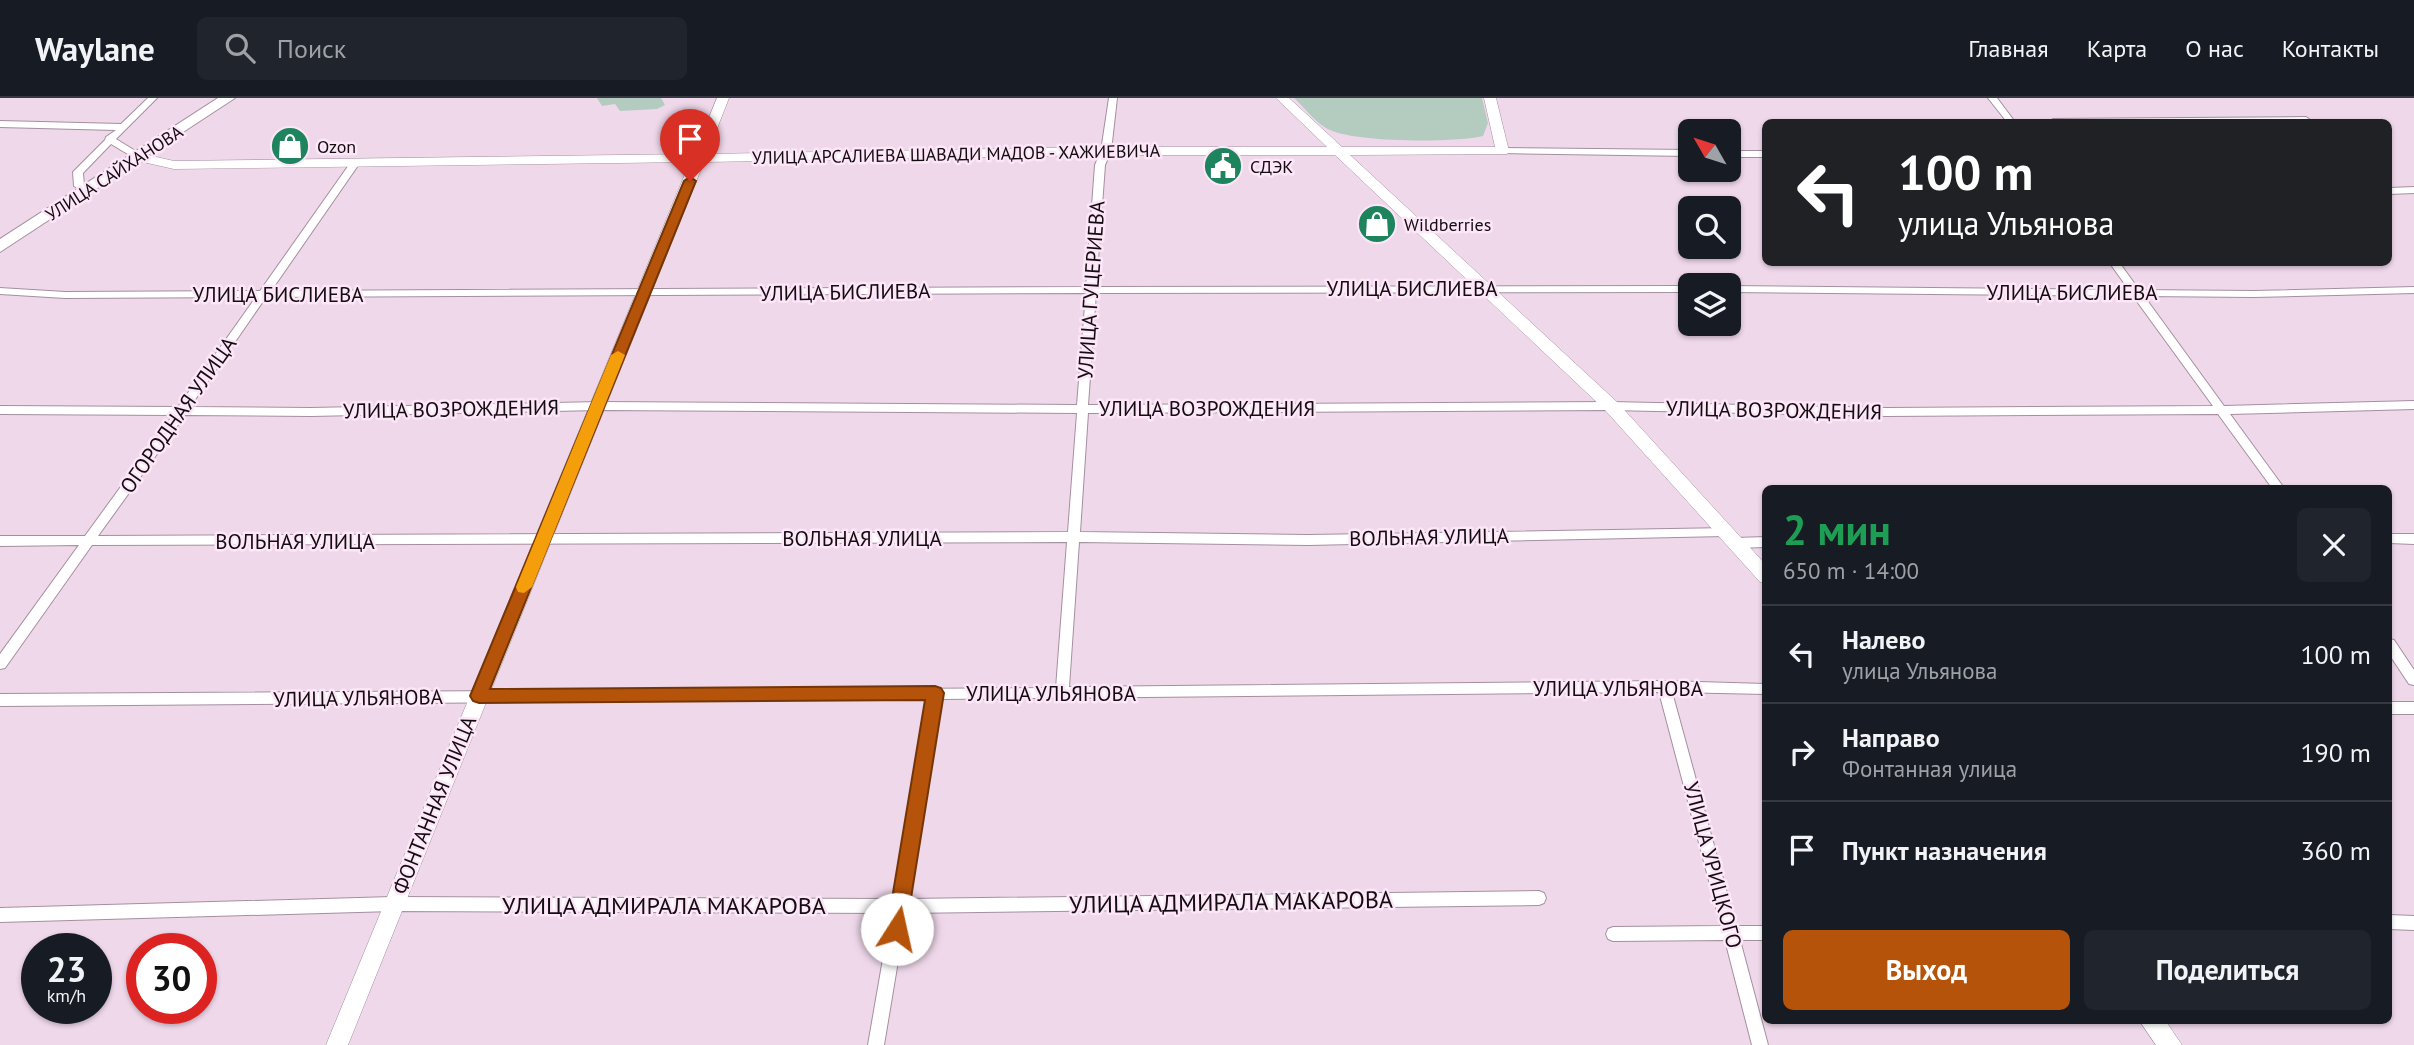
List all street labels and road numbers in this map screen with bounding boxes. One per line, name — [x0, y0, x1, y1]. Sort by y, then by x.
street label: УЛИЦА САЙХАНОВА — [41, 120, 187, 226]
street label: УЛИЦА АРСАЛИЕВА ШАВАДИ МАДОВ - ХАЖИЕВИЧА — [752, 139, 1161, 169]
street label: УЛИЦА ГУЦЕРИЕВА — [1071, 199, 1111, 380]
street label: УЛИЦА БИСЛИЕВА — [1327, 275, 1498, 302]
street label: УЛИЦА БИСЛИЕВА — [759, 277, 931, 307]
street label: УЛИЦА БИСЛИЕВА — [1987, 279, 2158, 306]
street label: УЛИЦА БИСЛИЕВА — [193, 281, 364, 308]
street label: ОГОРОДНАЯ УЛИЦА — [114, 331, 243, 499]
street label: УЛИЦА ВОЗРОЖДЕНИЯ — [343, 394, 559, 424]
street label: УЛИЦА ВОЗРОЖДЕНИЯ — [1099, 395, 1315, 422]
street label: УЛИЦА ВОЗРОЖДЕНИЯ — [1666, 395, 1882, 425]
street label: ВОЛЬНАЯ УЛИЦА — [1349, 522, 1510, 552]
street label: ВОЛЬНАЯ УЛИЦА — [782, 525, 943, 552]
street label: ВОЛЬНАЯ УЛИЦА — [215, 528, 376, 555]
street label: УЛИЦА УЛЬЯНОВА — [1533, 675, 1704, 702]
street label: УЛИЦА УЛЬЯНОВА — [966, 680, 1137, 707]
street label: УЛИЦА УЛЬЯНОВА — [273, 683, 444, 713]
street label: ФОНТАННАЯ УЛИЦА — [386, 711, 482, 898]
street label: УЛИЦА УРИЦКОГО — [1678, 779, 1748, 951]
street label: УЛИЦА АДМИРАЛА МАКАРОВА — [1069, 884, 1393, 920]
street label: УЛИЦА АДМИРАЛА МАКАРОВА — [502, 890, 826, 921]

